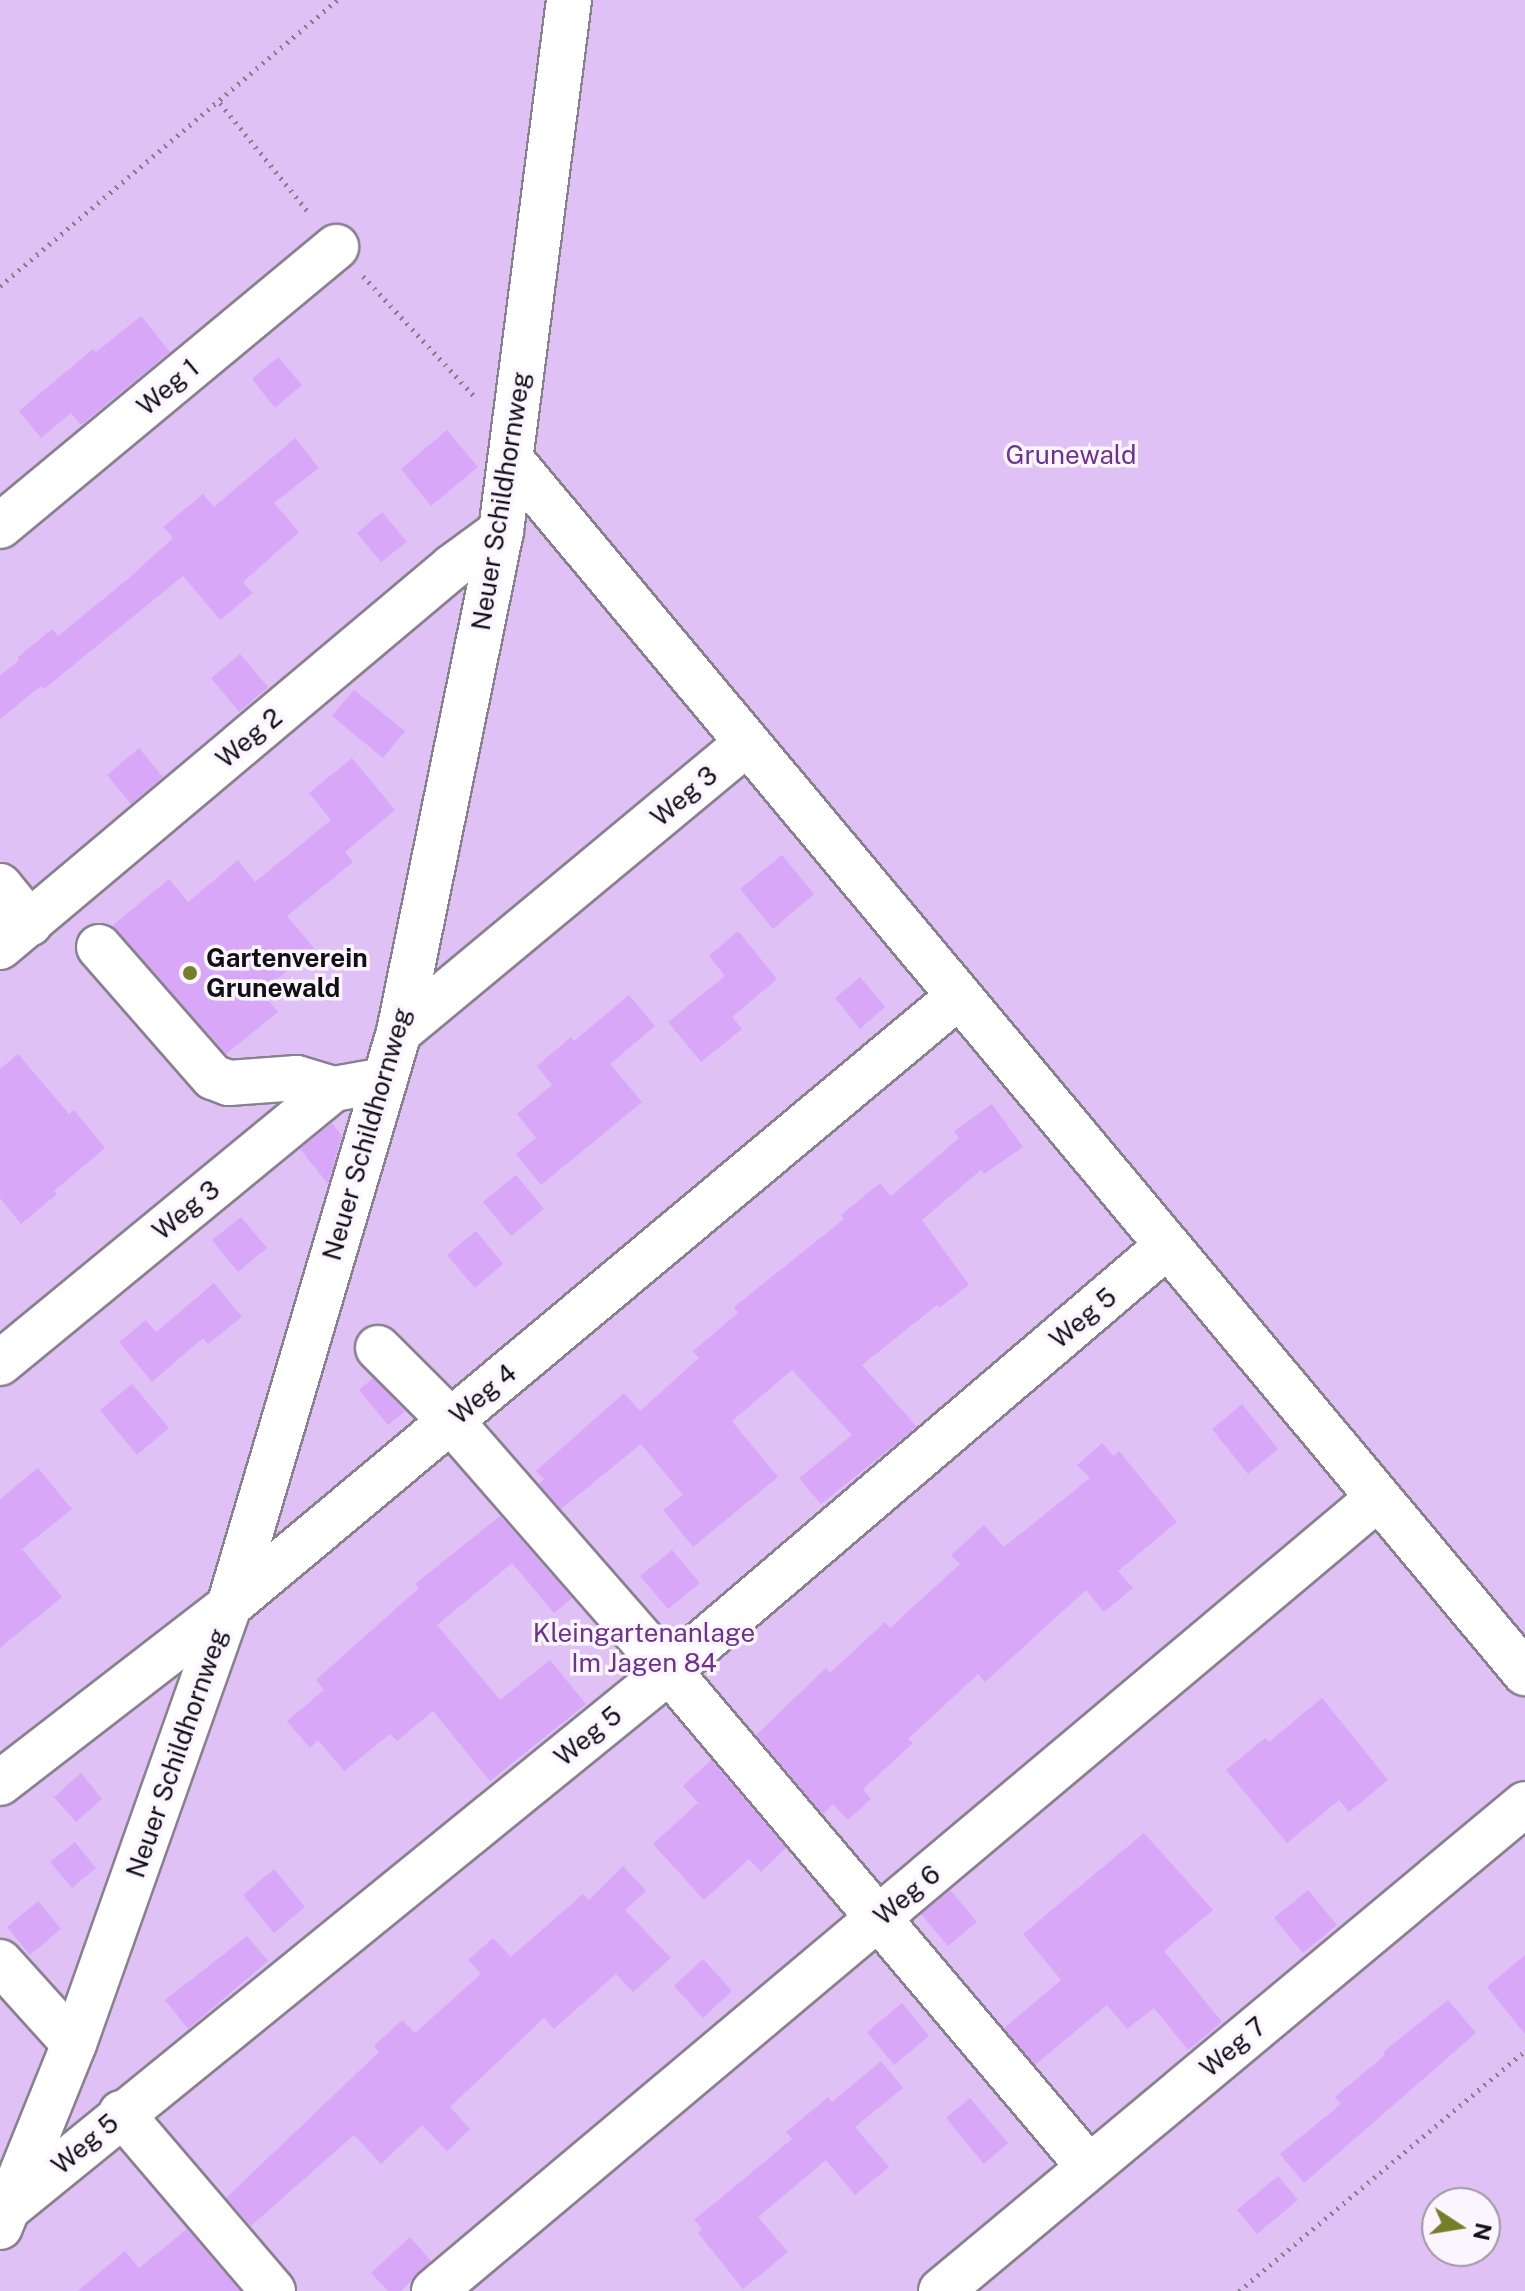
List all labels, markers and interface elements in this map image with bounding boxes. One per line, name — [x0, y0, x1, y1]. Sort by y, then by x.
street label: Weg 1 — [131, 352, 205, 422]
street label: Neuer Schildhornweg — [465, 369, 537, 633]
park label: Grunewald — [1005, 439, 1137, 471]
street label: Weg 2 — [210, 702, 288, 774]
street label: Weg 3 — [644, 759, 724, 833]
place label: Gartenverein Grunewald — [206, 942, 368, 1004]
marker: Gartenverein Grunewald — [181, 964, 199, 982]
street label: Neuer Schildhornweg — [316, 1004, 418, 1264]
street label: Weg 3 — [146, 1174, 226, 1246]
street label: Weg 5 — [1043, 1281, 1123, 1355]
street label: Weg 4 — [443, 1357, 523, 1431]
park label: Kleingartenanlage Im Jagen 84 — [533, 1617, 755, 1678]
street label: Neuer Schildhornweg — [120, 1624, 234, 1882]
street label: Weg 5 — [548, 1700, 628, 1772]
street label: Weg 6 — [868, 1858, 946, 1932]
street label: Weg 7 — [1194, 2011, 1272, 2083]
street label: Weg 5 — [45, 2107, 125, 2181]
north arrow — [1421, 2187, 1501, 2267]
text: N — [1468, 2220, 1497, 2243]

